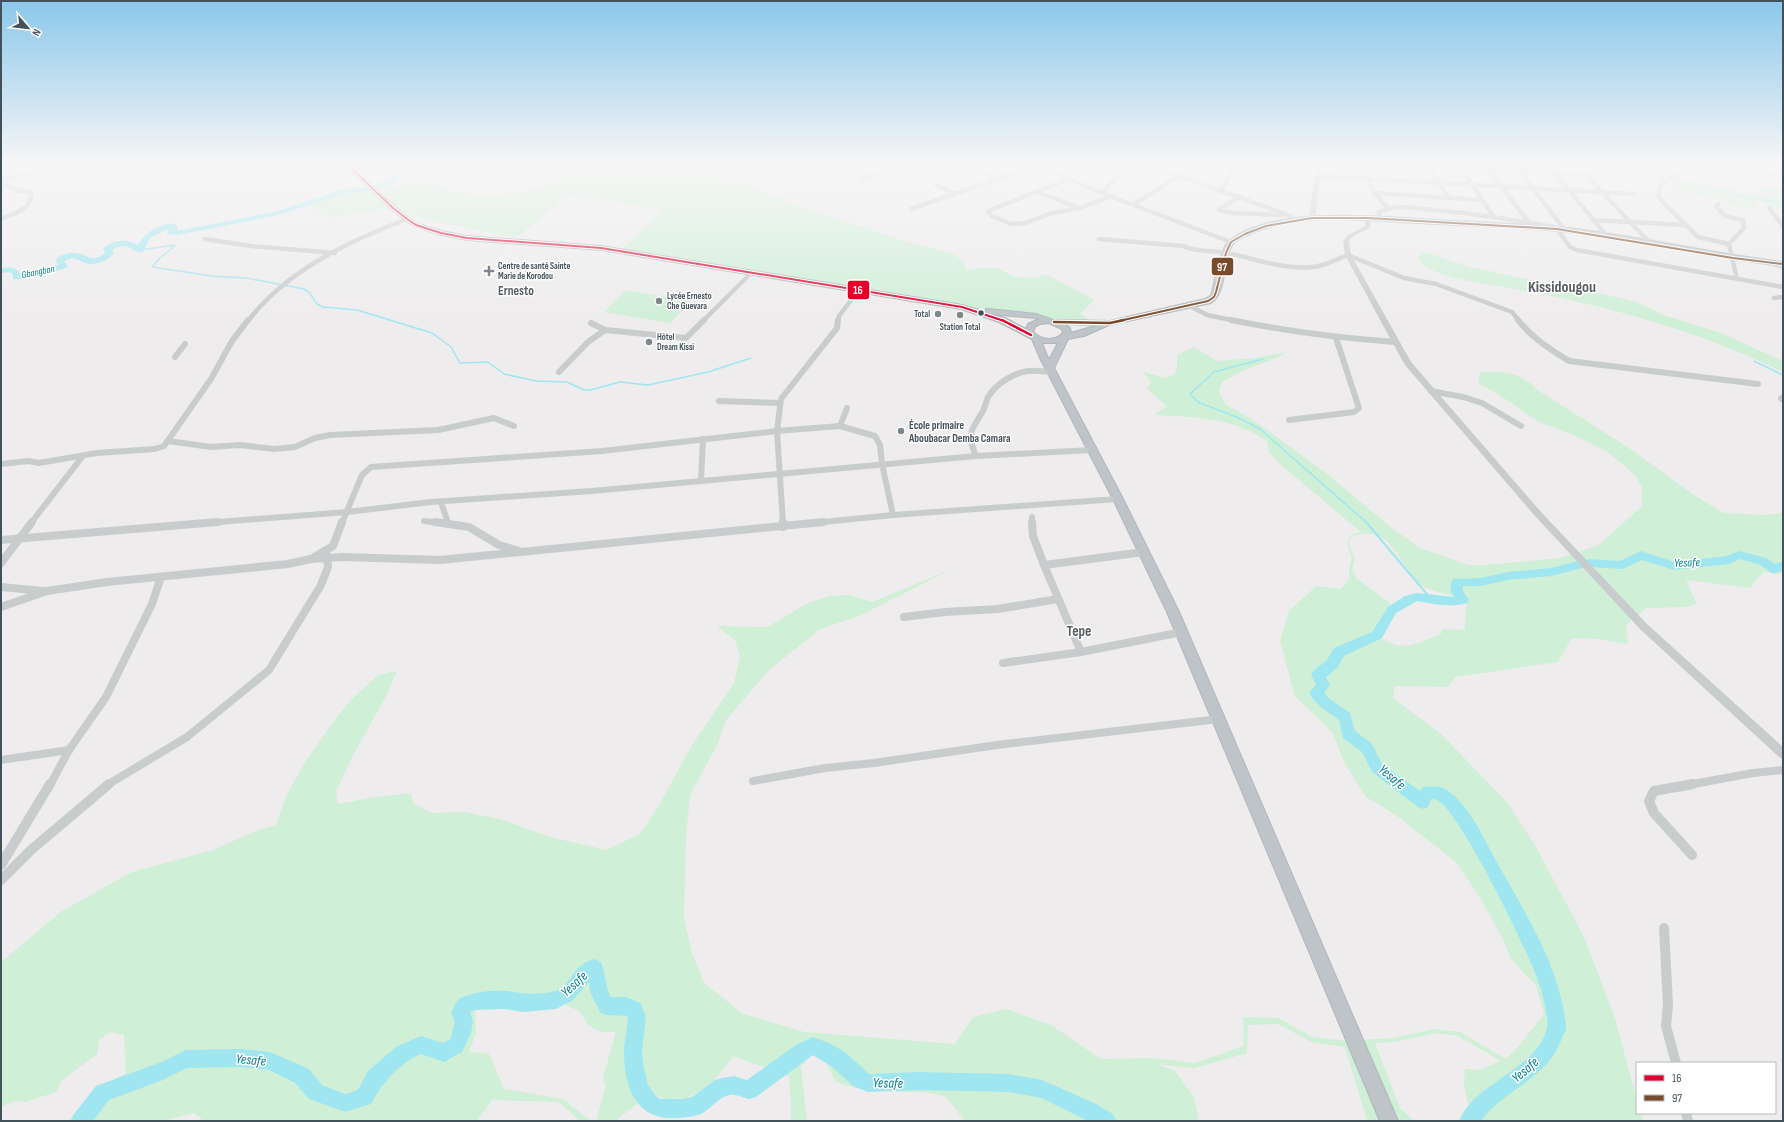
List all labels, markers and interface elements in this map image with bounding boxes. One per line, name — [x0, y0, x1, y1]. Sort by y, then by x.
north arrow — [8, 8, 48, 48]
text: N — [29, 27, 44, 38]
line badge: 97 — [1211, 257, 1234, 276]
place label: Centre de santé Sainte Marie de Korodou — [498, 261, 570, 282]
text: 97 — [1217, 261, 1227, 274]
water label: Gbangban — [20, 263, 56, 281]
marker: Centre de santé Sainte Marie de Korodou — [483, 265, 495, 277]
district label: Kissidougou — [1528, 278, 1596, 297]
line badge: 16 — [847, 280, 870, 300]
district label: Ernesto — [498, 283, 534, 299]
text: 16 — [853, 284, 863, 297]
place label: Lycée Ernesto Che Guevara — [667, 291, 712, 312]
marker: Lycée Ernesto Che Guevara — [654, 296, 664, 306]
unlabelled marker — [976, 308, 986, 318]
place label: Total — [914, 309, 930, 320]
marker: Total — [933, 309, 943, 319]
marker: Station Total — [955, 310, 965, 320]
place label: Station Total — [940, 322, 980, 333]
place label: Hôtel Dream Kissi — [657, 332, 694, 353]
marker: Hôtel Dream Kissi — [644, 337, 654, 347]
place label: École primaire Aboubacar Demba Camara — [908, 419, 1011, 445]
marker: École primaire Aboubacar Demba Camara — [896, 426, 906, 436]
water label: Yesafe — [1674, 555, 1701, 571]
district label: Tepe — [1067, 622, 1091, 641]
water label: Yesafe — [1375, 761, 1409, 794]
water label: Yesafe — [557, 967, 591, 1001]
water label: Yesafe — [235, 1050, 267, 1070]
water label: Yesafe — [1508, 1053, 1542, 1086]
legend — [1636, 1062, 1776, 1114]
text: 16 — [1672, 1071, 1681, 1086]
water label: Yesafe — [873, 1074, 904, 1092]
text: 97 — [1672, 1091, 1682, 1106]

